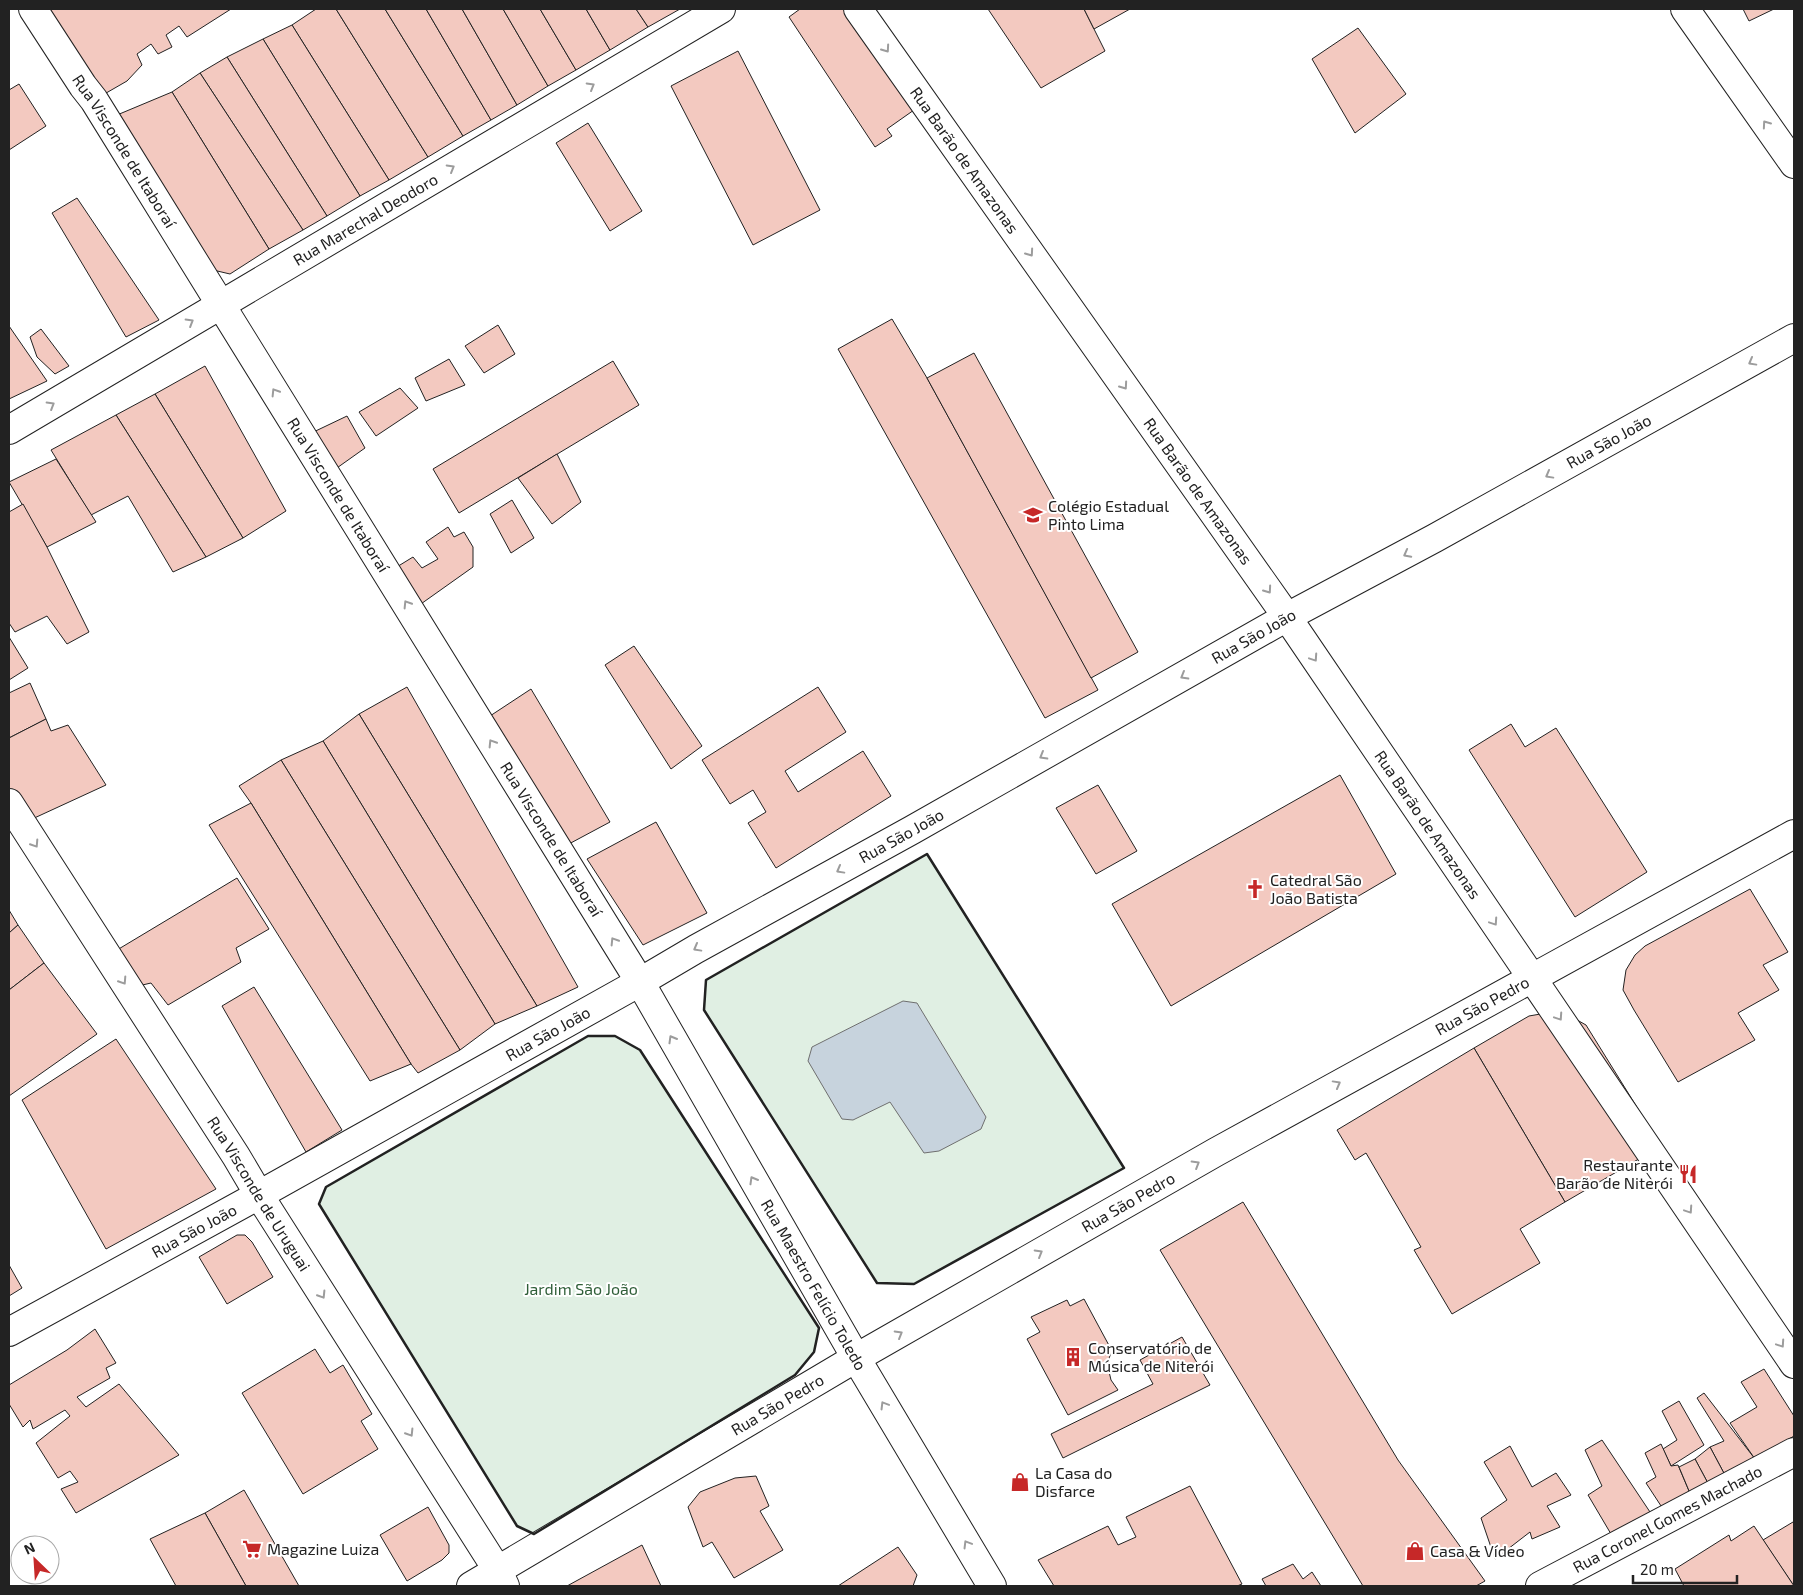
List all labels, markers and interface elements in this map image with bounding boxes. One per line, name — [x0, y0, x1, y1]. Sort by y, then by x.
one-way arrow — [880, 43, 889, 52]
street label: Rua Visconde de Itaboraí — [69, 71, 181, 232]
one-way arrow — [585, 82, 594, 92]
street label: Rua Barão de Amazonas — [907, 83, 1023, 237]
one-way arrow — [1763, 121, 1772, 130]
one-way arrow — [445, 164, 454, 174]
street label: Rua Marechal Deodoro — [289, 169, 441, 269]
one-way arrow — [1024, 247, 1033, 257]
one-way arrow — [185, 318, 194, 328]
one-way arrow — [1748, 355, 1757, 365]
one-way arrow — [1118, 380, 1126, 389]
one-way arrow — [272, 388, 282, 397]
one-way arrow — [45, 401, 54, 411]
street label: Rua São João — [1563, 410, 1654, 472]
street label: Rua Visconde de Itaboraí — [284, 414, 394, 576]
street label: Rua Barão de Amazonas — [1140, 414, 1257, 568]
one-way arrow — [1545, 469, 1554, 479]
place label: Colégio Estadual Pinto Lima — [1048, 496, 1169, 533]
school or university icon: Colégio Estadual Pinto Lima — [1022, 504, 1044, 526]
one-way arrow — [1403, 547, 1412, 557]
one-way arrow — [1262, 584, 1271, 594]
one-way arrow — [403, 601, 413, 610]
street label: Rua São João — [1208, 604, 1299, 667]
one-way arrow — [1308, 653, 1318, 662]
one-way arrow — [1180, 670, 1189, 680]
one-way arrow — [489, 739, 498, 748]
street label: Rua Barão de Amazonas — [1371, 746, 1485, 902]
one-way arrow — [1039, 750, 1048, 760]
street label: Rua Visconde de Itaboraí — [497, 758, 608, 921]
street label: Rua São João — [855, 804, 947, 866]
one-way arrow — [29, 838, 38, 848]
one-way arrow — [836, 864, 845, 874]
place label: Catedral São João Batista — [1270, 870, 1362, 907]
church icon: Catedral São João Batista — [1244, 878, 1266, 900]
one-way arrow — [1488, 917, 1498, 926]
one-way arrow — [611, 937, 621, 946]
one-way arrow — [694, 942, 703, 952]
street label: Rua São Pedro — [1432, 972, 1532, 1039]
one-way arrow — [117, 975, 126, 984]
street label: Rua São João — [502, 1002, 593, 1064]
one-way arrow — [1553, 1012, 1562, 1021]
one-way arrow — [669, 1035, 679, 1044]
one-way arrow — [1332, 1081, 1341, 1091]
street label: Rua Visconde de Uruguai — [204, 1113, 315, 1274]
place label: Restaurante Barão de Niterói — [1556, 1155, 1673, 1192]
one-way arrow — [1190, 1160, 1199, 1170]
restaurant icon: Restaurante Barão de Niterói — [1677, 1163, 1699, 1185]
street label: Rua São Pedro — [1078, 1168, 1178, 1236]
one-way arrow — [750, 1176, 760, 1185]
street label: Rua Maestro Felício Toledo — [758, 1196, 871, 1373]
street label: Rua São João — [148, 1199, 240, 1261]
one-way arrow — [1683, 1204, 1692, 1214]
one-way arrow — [1034, 1250, 1043, 1260]
park label: Jardim São João — [524, 1279, 638, 1298]
one-way arrow — [316, 1290, 326, 1299]
one-way arrow — [893, 1331, 902, 1341]
place label: Conservatório de Música de Niterói — [1088, 1338, 1214, 1375]
one-way arrow — [1775, 1338, 1784, 1348]
building icon: Conservatório de Música de Niterói — [1062, 1346, 1084, 1368]
street label: Rua São Pedro — [727, 1369, 827, 1439]
one-way arrow — [880, 1401, 890, 1410]
one-way arrow — [403, 1427, 413, 1436]
street label: Rua Coronel Gomes Machado — [1569, 1461, 1765, 1576]
place label: La Casa do Disfarce — [1035, 1463, 1112, 1500]
shop icon: La Casa do Disfarce — [1009, 1471, 1031, 1493]
north arrow — [10, 1535, 60, 1585]
text: N — [21, 1538, 37, 1558]
supermarket icon: Magazine Luiza — [241, 1538, 263, 1560]
place label: Magazine Luiza — [267, 1539, 379, 1558]
shop icon: Casa & Vídeo — [1404, 1540, 1426, 1562]
one-way arrow — [963, 1541, 973, 1550]
place label: Casa & Vídeo — [1430, 1541, 1525, 1560]
scale bar — [1633, 1552, 1737, 1584]
text: 20 m — [1640, 1560, 1674, 1578]

